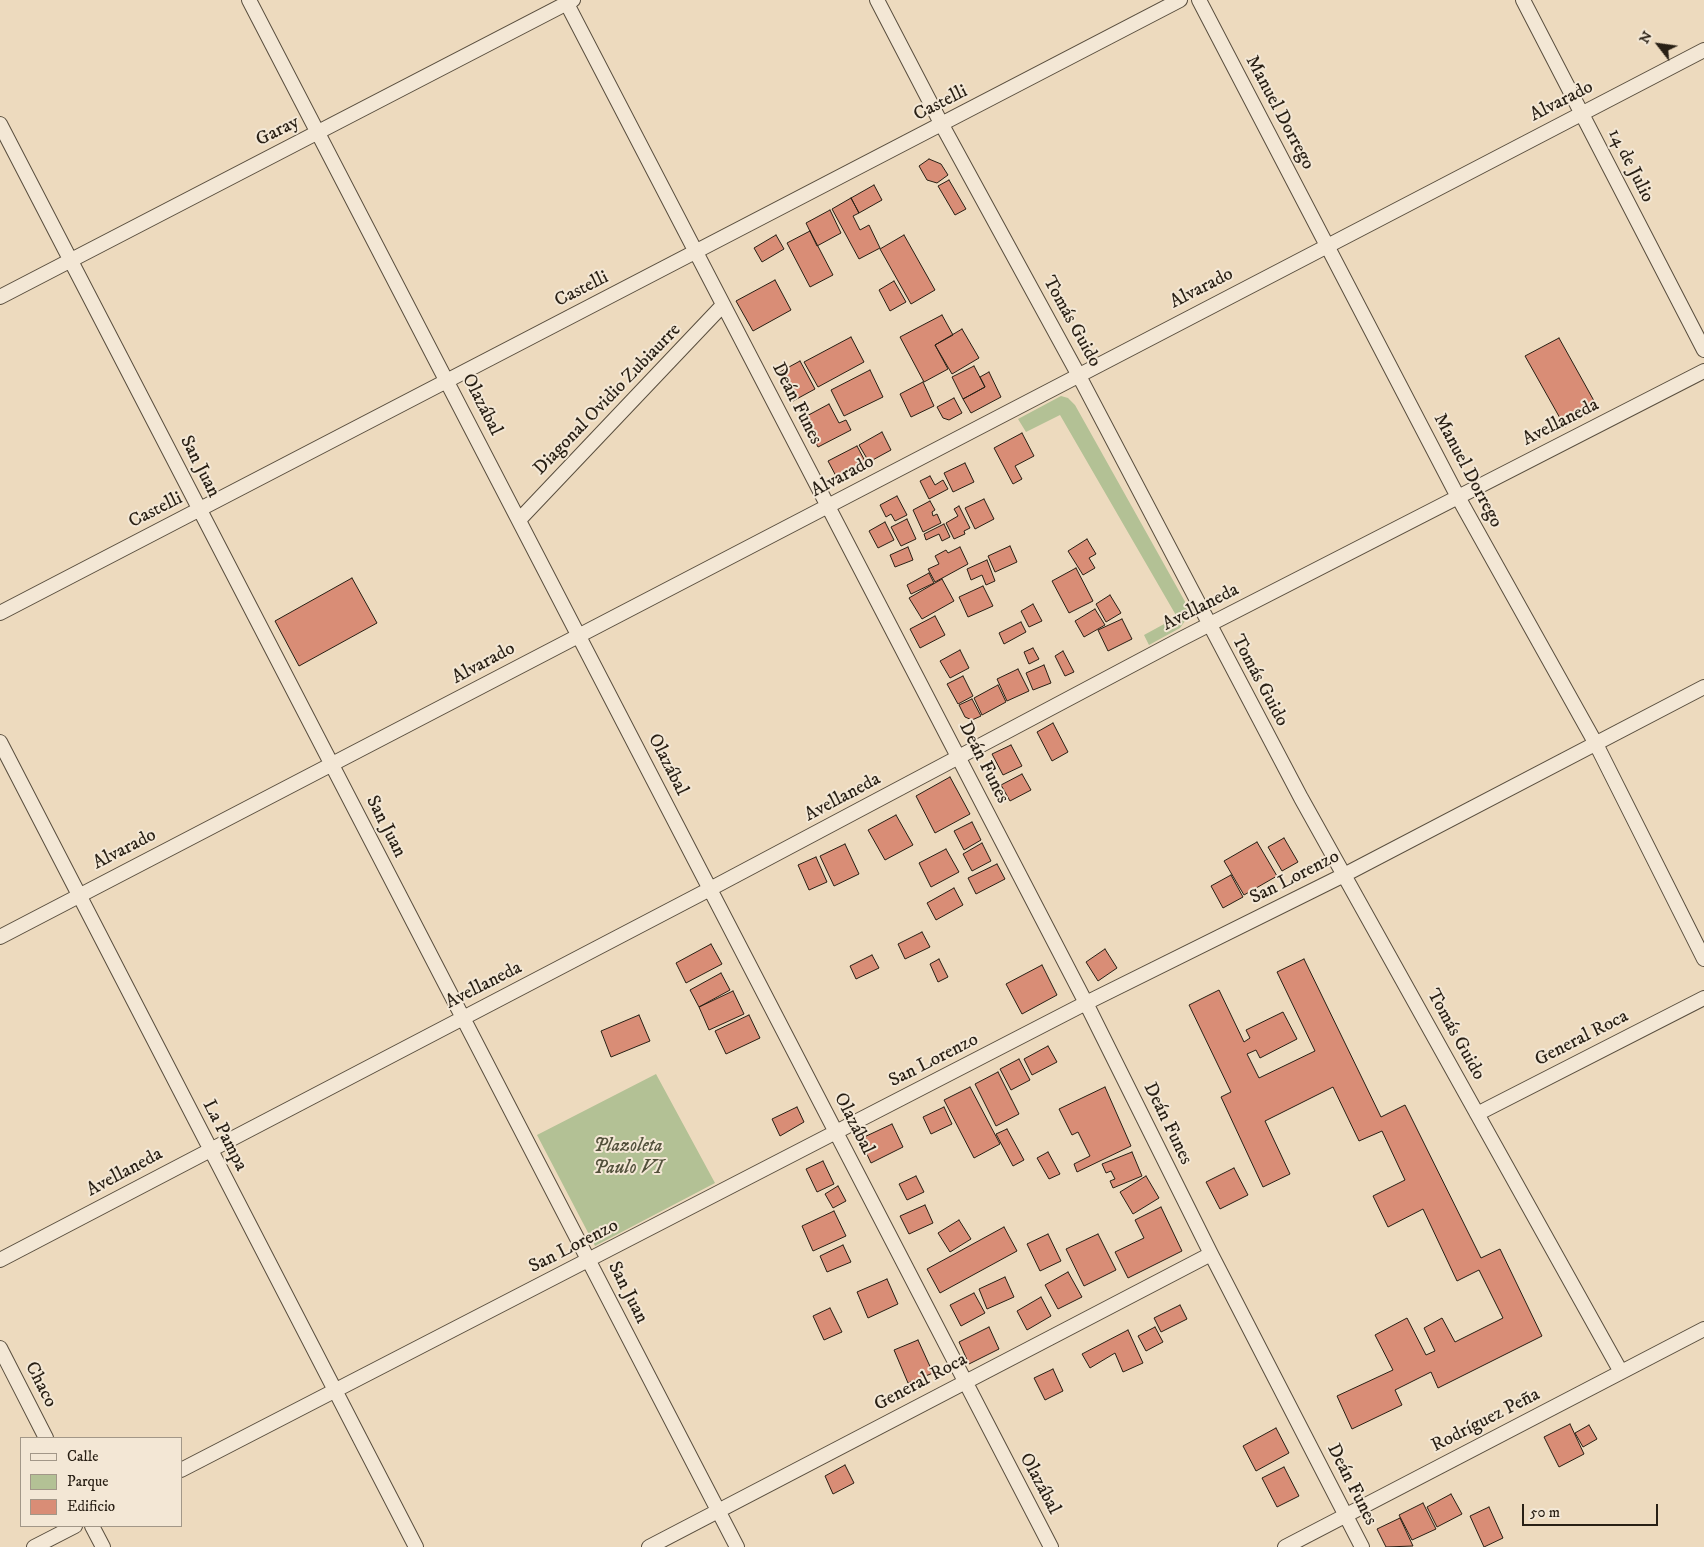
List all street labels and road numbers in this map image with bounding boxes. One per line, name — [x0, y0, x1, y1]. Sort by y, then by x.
street label: Manuel Dorrego — [1239, 52, 1319, 174]
street label: Alvarado — [1527, 76, 1597, 128]
street label: Castelli — [910, 81, 972, 127]
street label: Garay — [253, 112, 303, 152]
street label: 14 de Julio — [1602, 125, 1658, 207]
street label: Alvarado — [1167, 263, 1237, 315]
street label: Castelli — [551, 267, 613, 313]
street label: Tomás Guido — [1037, 273, 1105, 371]
street label: Diagonal Ovidio Zubiaurre — [530, 319, 686, 481]
street label: Deán Funes — [766, 359, 826, 449]
street label: Olazábal — [456, 370, 506, 440]
street label: Avellaneda — [1519, 394, 1603, 452]
street label: Manuel Dorrego — [1427, 410, 1507, 532]
street label: San Juan — [174, 432, 224, 502]
street label: Alvarado — [808, 451, 878, 503]
street label: Castelli — [125, 488, 187, 534]
street label: Avellaneda — [1159, 579, 1243, 637]
street label: Tomás Guido — [1225, 631, 1293, 731]
street label: Alvarado — [449, 638, 519, 690]
street label: Deán Funes — [953, 718, 1013, 808]
street label: Olazábal — [642, 730, 692, 800]
street label: Avellaneda — [801, 769, 885, 827]
street label: San Juan — [360, 792, 410, 862]
street label: Alvarado — [90, 824, 160, 876]
street label: San Lorenzo — [1247, 846, 1343, 910]
street label: Avellaneda — [442, 957, 526, 1015]
street label: Tomás Guido — [1421, 986, 1489, 1084]
street label: General Roca — [1531, 1006, 1633, 1072]
street label: San Lorenzo — [886, 1029, 982, 1093]
street label: Deán Funes — [1137, 1079, 1197, 1169]
street label: Olazábal — [828, 1089, 878, 1159]
street label: La Pampa — [196, 1097, 252, 1175]
street label: Avellaneda — [83, 1144, 167, 1202]
street label: San Lorenzo — [526, 1215, 622, 1279]
street label: San Juan — [602, 1258, 652, 1328]
street label: General Roca — [871, 1349, 971, 1417]
street label: Chaco — [19, 1358, 61, 1412]
street label: Rodríguez Peña — [1428, 1384, 1544, 1458]
street label: Deán Funes — [1321, 1440, 1381, 1530]
street label: Olazábal — [1013, 1449, 1065, 1519]

